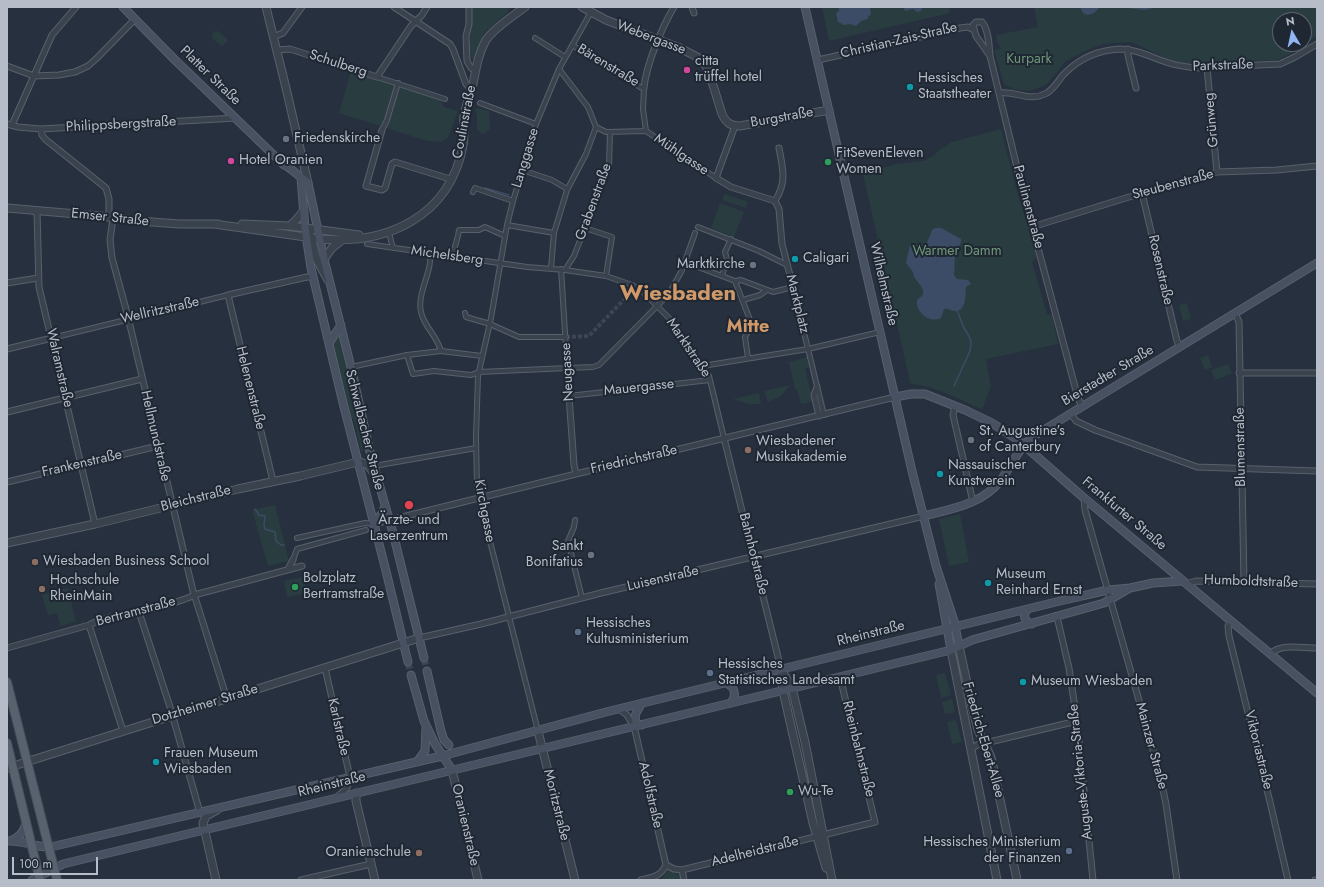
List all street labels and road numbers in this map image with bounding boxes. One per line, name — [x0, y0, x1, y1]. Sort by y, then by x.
street label: Webergasse — [614, 17, 688, 59]
street label: Christian-Zais-Straße — [839, 19, 959, 63]
street label: Bärenstraße — [574, 41, 642, 91]
street label: Platter Straße — [176, 43, 244, 109]
street label: Schulberg — [307, 47, 369, 81]
street label: Parkstraße — [1192, 57, 1254, 75]
street label: Coulinstraße — [450, 84, 480, 160]
street label: Grünweg — [1201, 92, 1223, 148]
street label: Burgstraße — [749, 104, 815, 132]
street label: Philippsbergstraße — [65, 114, 177, 136]
street label: Langgasse — [509, 126, 543, 190]
street label: Mühlgasse — [650, 131, 712, 179]
street label: Grabenstraße — [572, 161, 616, 243]
street label: Paulinenstraße — [1009, 163, 1047, 251]
street label: Steubenstraße — [1130, 166, 1216, 204]
street label: Emser Straße — [70, 206, 150, 230]
street label: Rosenstraße — [1144, 233, 1176, 307]
street label: Wilhelmstraße — [865, 241, 901, 327]
street label: Michelsberg — [410, 243, 484, 269]
street label: Marktplatz — [782, 273, 812, 335]
street label: Wellritzstraße — [119, 294, 201, 328]
street label: Marktstraße — [662, 315, 714, 381]
street label: Walramstraße — [42, 327, 76, 409]
street label: Neugasse — [558, 342, 578, 402]
street label: Bierstadter Straße — [1059, 342, 1157, 410]
street label: Helenenstraße — [232, 345, 268, 431]
street label: Schwalbacher Straße — [341, 368, 387, 492]
street label: Mauergasse — [603, 376, 675, 400]
street label: Hellmundstraße — [136, 389, 174, 483]
street label: Blumenstraße — [1232, 407, 1250, 487]
street label: Friedrichstraße — [589, 442, 679, 478]
street label: Frankenstraße — [40, 447, 124, 481]
street label: Frankfurter Straße — [1078, 474, 1170, 554]
street label: Kirchgasse — [470, 478, 498, 544]
street label: Bleichstraße — [159, 482, 233, 516]
street label: Bahnhofstraße — [735, 511, 771, 597]
street label: Luisenstraße — [626, 563, 700, 595]
street label: Humboldtstraße — [1204, 572, 1298, 592]
street label: Bertramstraße — [95, 593, 177, 631]
street label: Rheinstraße — [835, 617, 907, 651]
street label: Friedrich-Ebert-Allee — [958, 680, 1008, 800]
street label: Dotzheimer Straße — [150, 681, 260, 729]
street label: Karlstraße — [323, 697, 353, 757]
street label: Rheinbahnstraße — [838, 699, 878, 799]
street label: Mainzer Straße — [1131, 701, 1171, 791]
street label: Auguste-Viktoria-Straße — [1066, 703, 1096, 841]
street label: Viktoriastraße — [1240, 709, 1276, 791]
street label: Adolfstraße — [634, 760, 666, 830]
street label: Rheinstraße — [296, 768, 368, 802]
street label: Moritzstraße — [539, 768, 573, 842]
street label: Oranienstraße — [447, 782, 483, 868]
street label: Adelheidstraße — [710, 833, 800, 871]

